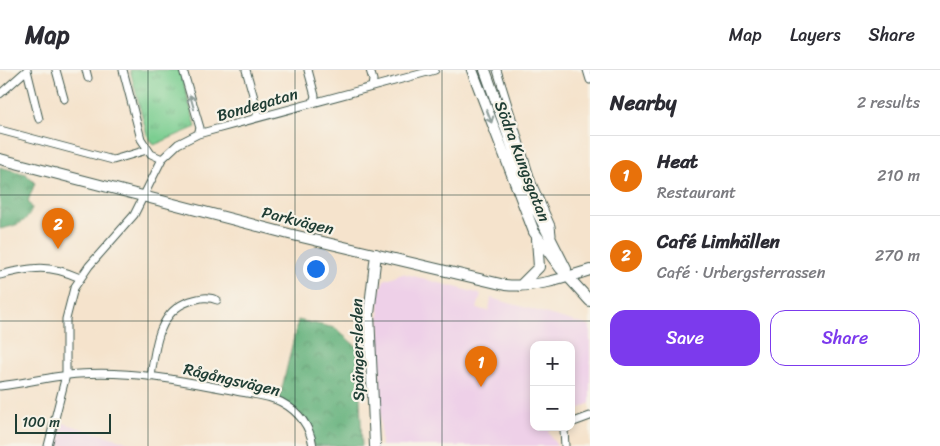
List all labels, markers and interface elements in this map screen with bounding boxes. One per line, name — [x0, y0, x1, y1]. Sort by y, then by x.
text: Map — [25, 14, 69, 56]
text: Map — [729, 19, 762, 51]
text: Layers — [790, 19, 841, 51]
text: Share — [869, 19, 915, 51]
street label: Bondegatan — [213, 79, 302, 130]
text: Nearby — [610, 84, 676, 122]
text: 2 results — [857, 88, 920, 117]
one-way arrow — [187, 95, 197, 111]
street label: Södra Kungsgatan — [486, 96, 559, 226]
one-way arrow — [486, 108, 495, 123]
text: Heat — [657, 145, 698, 178]
text: 1 — [623, 161, 629, 190]
text: 210 m — [877, 161, 920, 190]
text: Restaurant — [657, 178, 736, 207]
street label: Parkvägen — [259, 198, 337, 243]
pin: 2 — [42, 208, 74, 249]
text: Café Limhällen — [657, 225, 780, 258]
text: 2 — [621, 241, 631, 270]
text: 270 m — [875, 241, 920, 270]
your location — [303, 256, 329, 282]
text: Café · Urbergsterrassen — [657, 258, 825, 287]
street label: Spängersleden — [342, 298, 373, 402]
button: Save — [610, 310, 760, 366]
button: Share — [770, 310, 920, 366]
map controls — [530, 341, 575, 431]
button: + — [530, 341, 575, 386]
pin: 1 — [465, 346, 497, 387]
street label: Rågångsvägen — [181, 354, 283, 405]
button: − — [530, 386, 575, 431]
text: 100 m — [22, 410, 60, 435]
scale bar — [15, 411, 111, 434]

